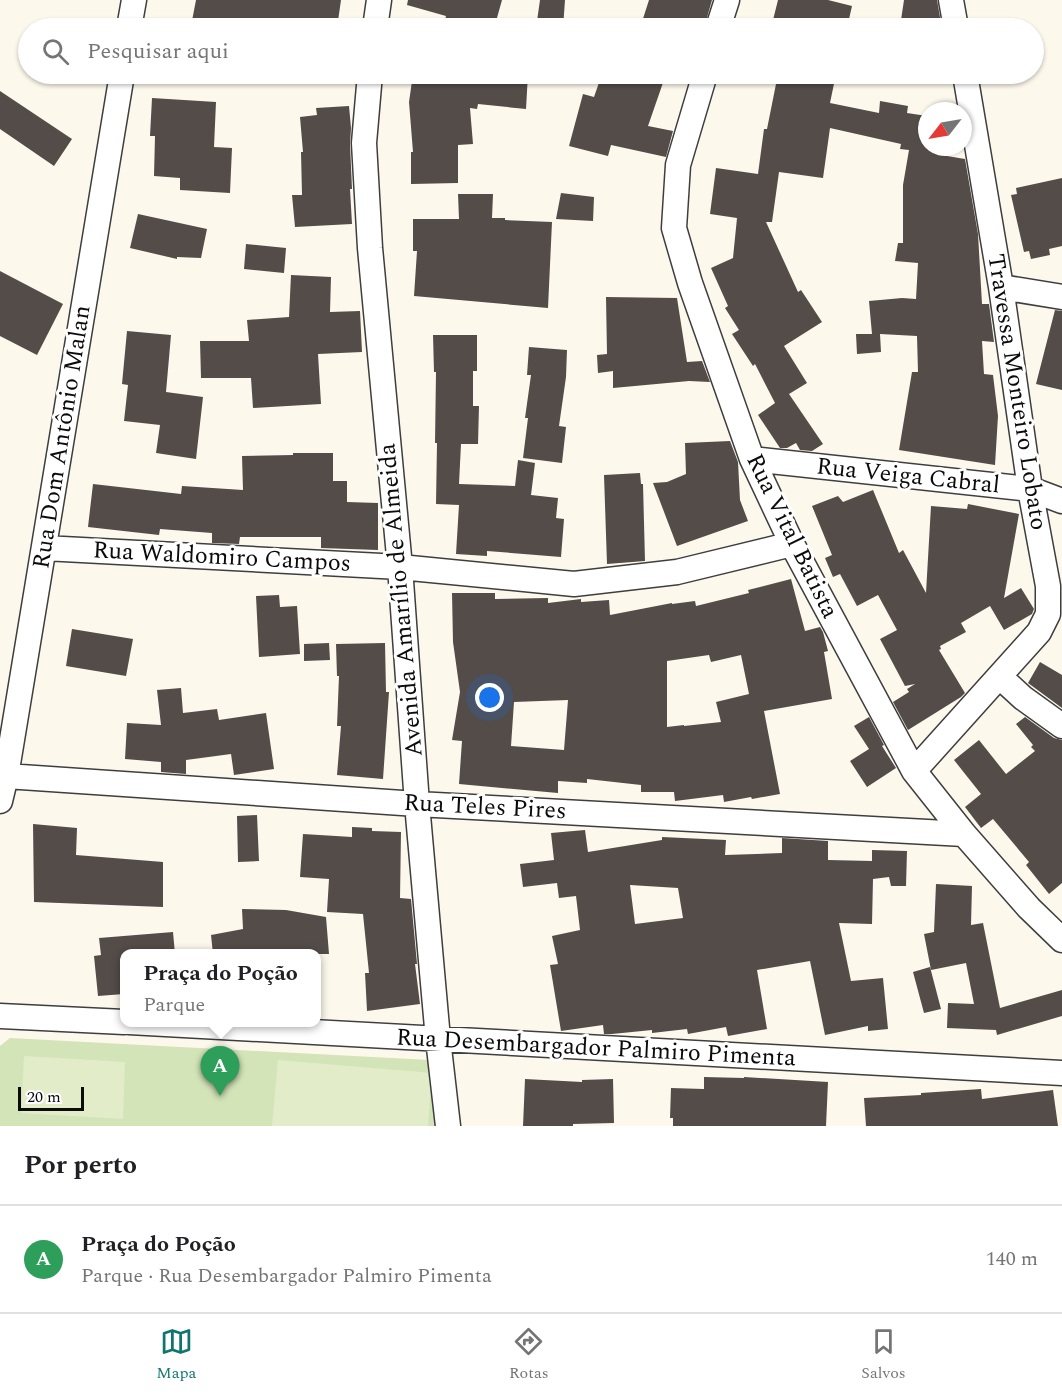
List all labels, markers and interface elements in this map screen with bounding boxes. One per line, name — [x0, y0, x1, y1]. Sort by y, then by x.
search box — [18, 18, 1044, 84]
icon: search — [39, 35, 72, 68]
text: Pesquisar aqui — [87, 35, 229, 68]
north arrow — [918, 102, 972, 156]
street label: Travessa Monteiro Lobato — [977, 251, 1057, 533]
street label: Rua Dom Antônio Malan — [23, 303, 101, 571]
street label: Avenida Amarílio de Almeida — [369, 442, 433, 758]
street label: Rua Vital Batista — [736, 447, 848, 625]
street label: Rua Veiga Cabral — [814, 448, 1002, 504]
street label: Rua Waldomiro Campos — [92, 532, 352, 582]
your location — [475, 683, 504, 712]
street label: Rua Teles Pires — [403, 785, 567, 829]
popup — [120, 949, 321, 1027]
text: Praça do Poção — [143, 957, 298, 990]
text: Parque — [143, 990, 205, 1020]
street label: Rua Desembargador Palmiro Pimenta — [395, 1020, 797, 1076]
pin: A — [200, 1046, 240, 1096]
scale bar — [18, 1084, 84, 1112]
text: 20 m — [27, 1085, 61, 1109]
text: Por perto — [24, 1145, 137, 1185]
text: Praça do Poção — [81, 1228, 236, 1261]
text: A — [36, 1244, 51, 1274]
text: 140 m — [986, 1244, 1038, 1274]
text: Parque · Rua Desembargador Palmiro Pimenta — [81, 1261, 492, 1291]
tab: Mapa — [156, 1325, 196, 1385]
tab: Rotas — [509, 1325, 549, 1385]
tab: Salvos — [861, 1325, 906, 1385]

